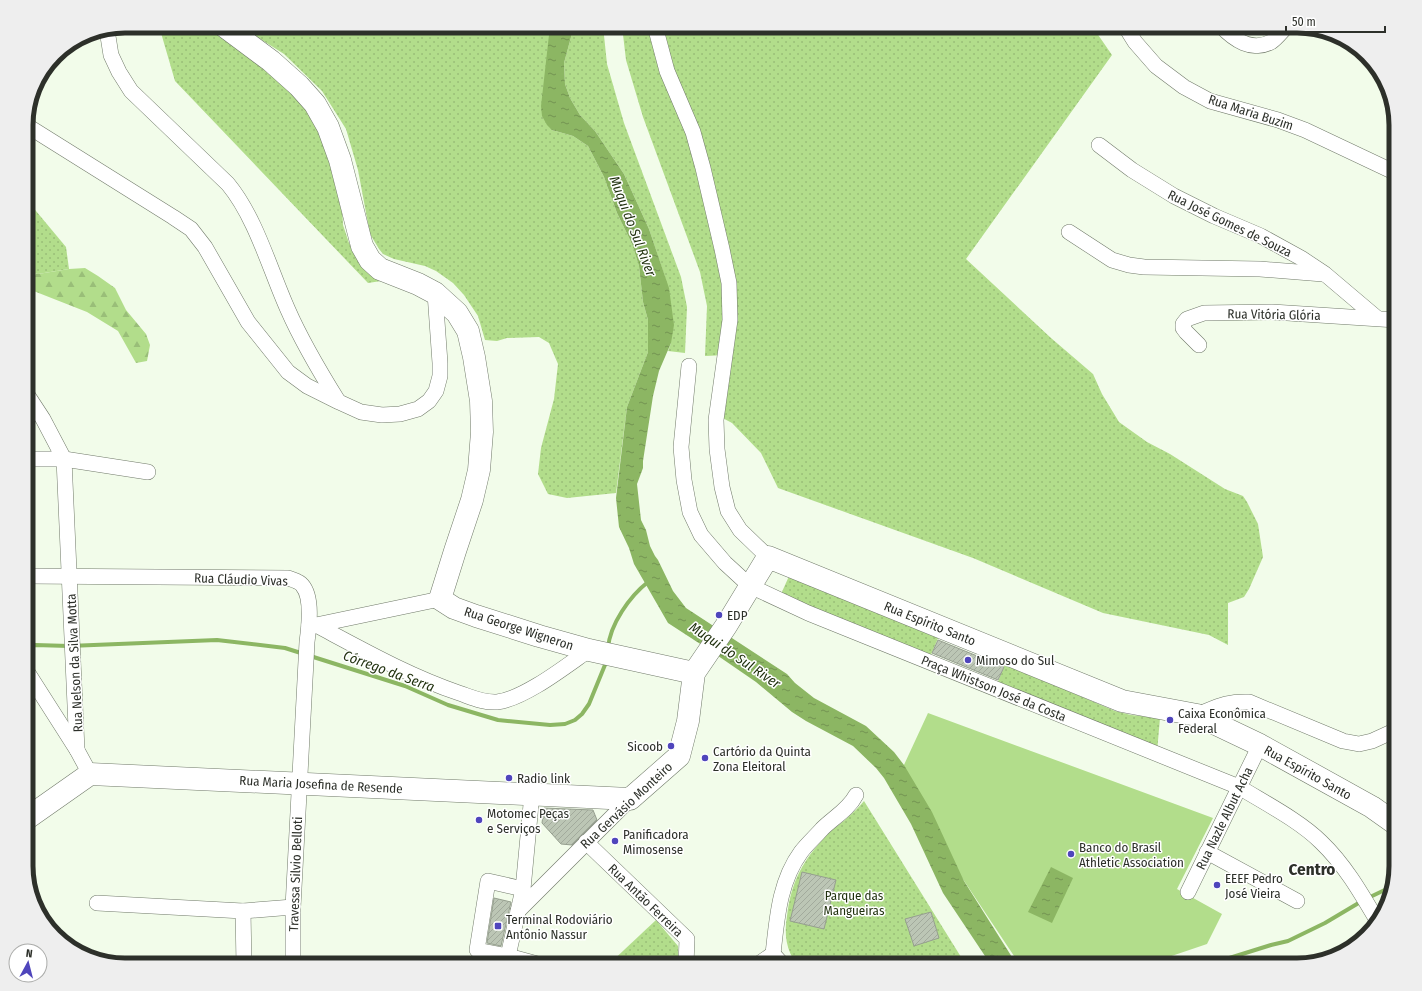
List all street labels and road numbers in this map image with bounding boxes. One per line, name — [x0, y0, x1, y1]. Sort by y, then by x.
street label: Rua Maria Buzim — [1206, 92, 1295, 133]
street label: Rua José Gomes de Souza — [1165, 187, 1294, 260]
street label: Rua Vitória Glória — [1227, 306, 1321, 323]
street label: Rua Cláudio Vivas — [194, 570, 289, 589]
street label: Rua Nelson da Silva Motta — [63, 593, 86, 733]
street label: Rua Espírito Santo — [882, 598, 978, 649]
street label: Rua George Wigneron — [462, 604, 575, 653]
street label: Praça Whistson José da Costa — [919, 652, 1068, 724]
street label: Rua Espírito Santo — [1262, 742, 1354, 803]
street label: Rua Gervásio Monteiro — [577, 759, 675, 852]
street label: Rua Nazle Albut Acha — [1193, 764, 1256, 872]
street label: Rua Maria Josefina de Resende — [239, 773, 403, 796]
street label: Travessa Silvio Belloti — [286, 816, 305, 932]
street label: Rua Antão Ferreira — [605, 861, 686, 940]

